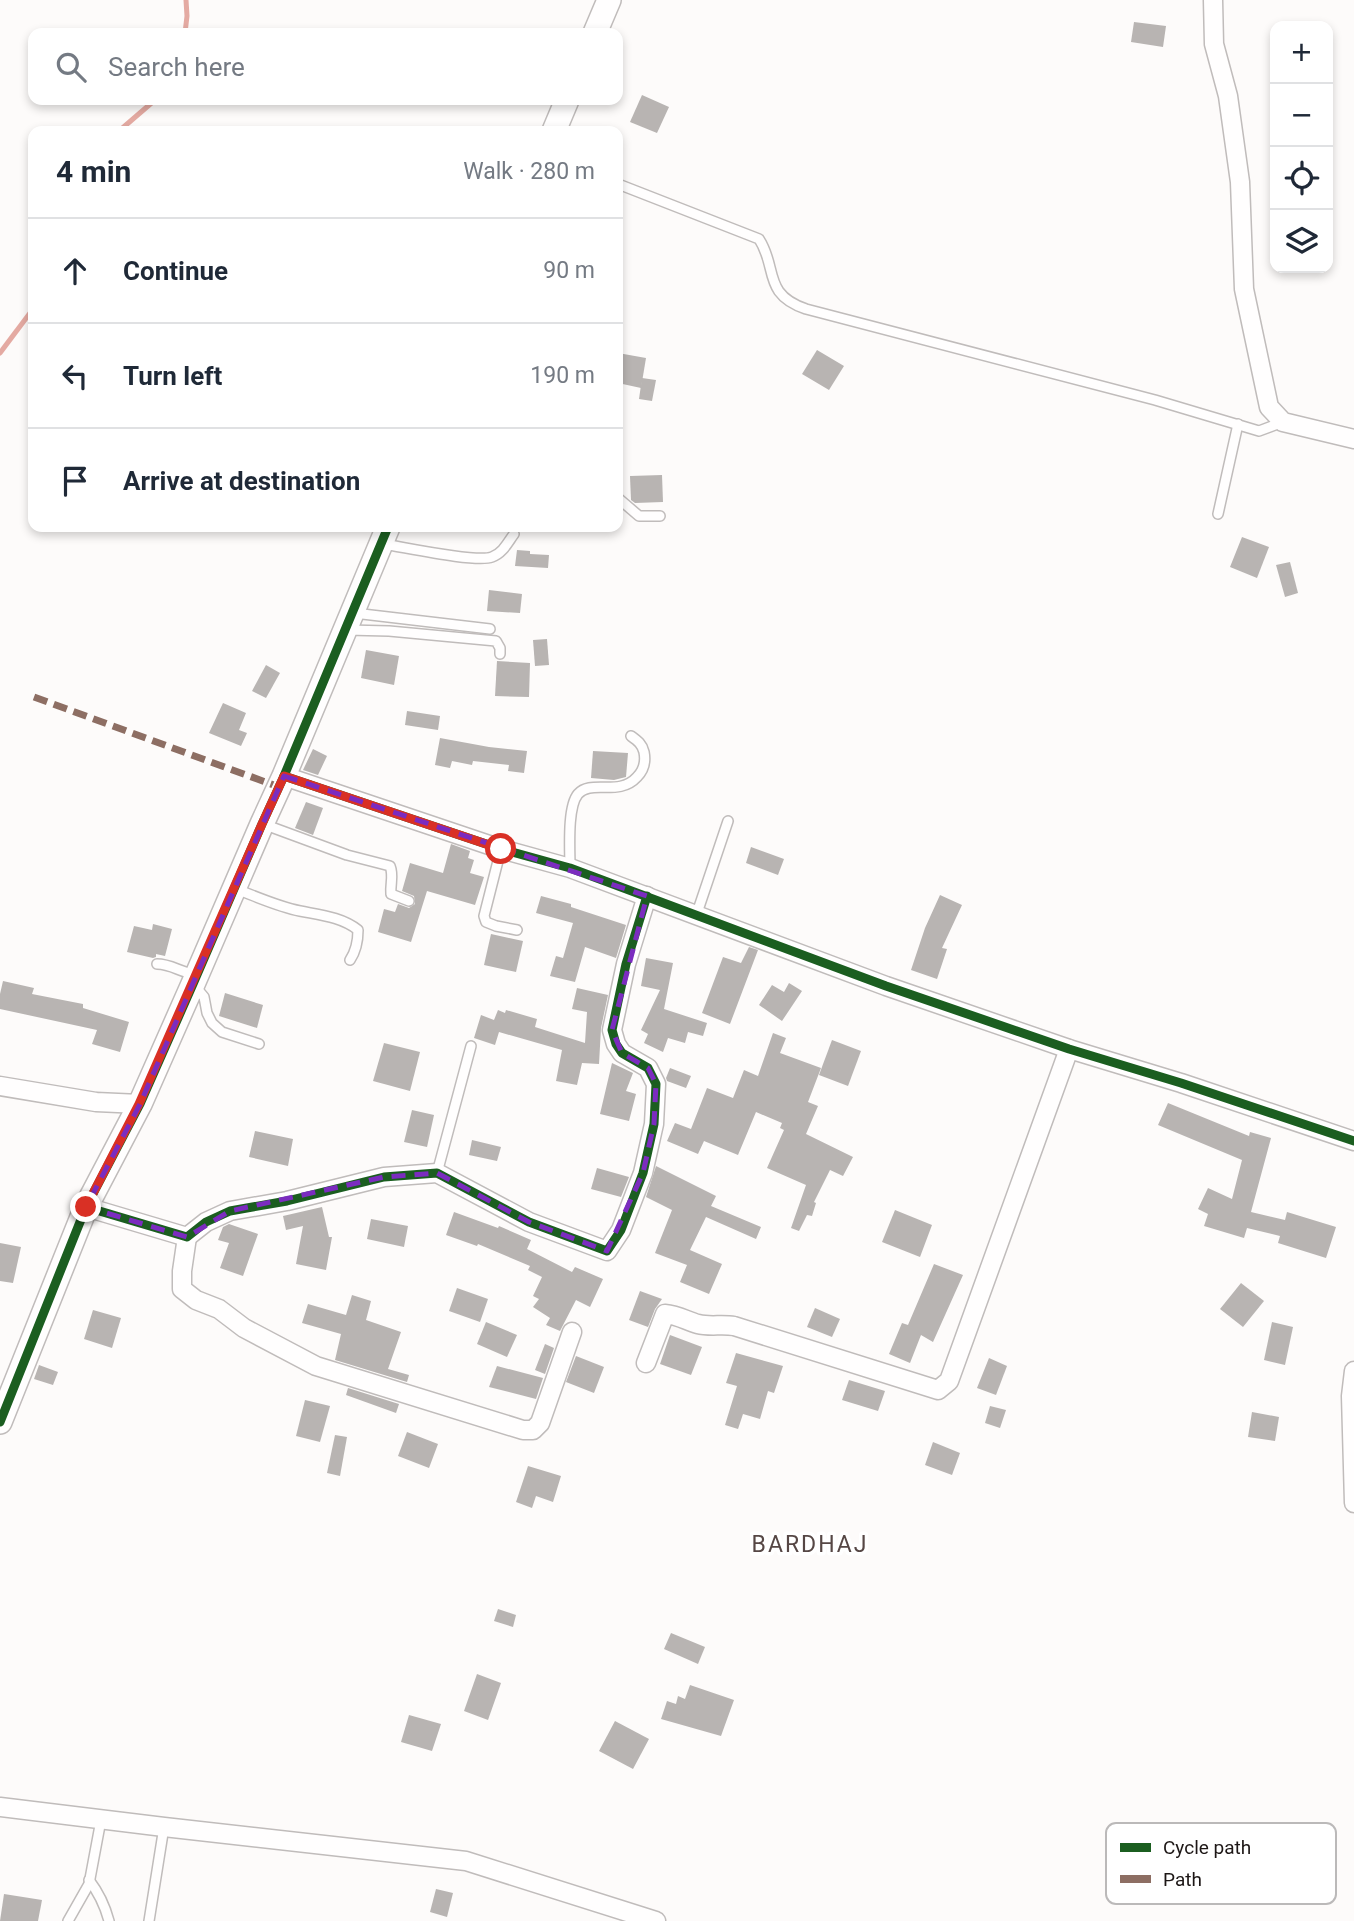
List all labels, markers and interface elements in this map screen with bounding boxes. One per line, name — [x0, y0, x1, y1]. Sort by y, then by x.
map controls — [1270, 21, 1333, 273]
button: + — [1270, 21, 1333, 84]
search box — [28, 28, 623, 105]
icon: search — [52, 48, 90, 86]
text: Search here — [108, 52, 245, 82]
button: − — [1270, 84, 1333, 147]
button: locate — [1270, 147, 1333, 210]
text: 4 min — [56, 154, 131, 189]
text: Walk · 280 m — [463, 158, 595, 185]
button: layers — [1270, 210, 1333, 273]
icon: ahead — [56, 252, 94, 290]
text: Continue — [123, 256, 228, 286]
text: 90 m — [543, 257, 595, 284]
icon: left — [56, 357, 94, 395]
text: Turn left — [123, 361, 222, 391]
text: 190 m — [530, 362, 595, 389]
icon: arrive — [56, 462, 94, 500]
text: Arrive at destination — [123, 466, 360, 496]
route start — [485, 833, 516, 864]
route end — [70, 1191, 101, 1222]
district label: BARDHAJ — [752, 1531, 868, 1558]
legend — [1106, 1823, 1336, 1904]
text: Cycle path — [1163, 1836, 1251, 1859]
text: Path — [1163, 1868, 1202, 1891]

